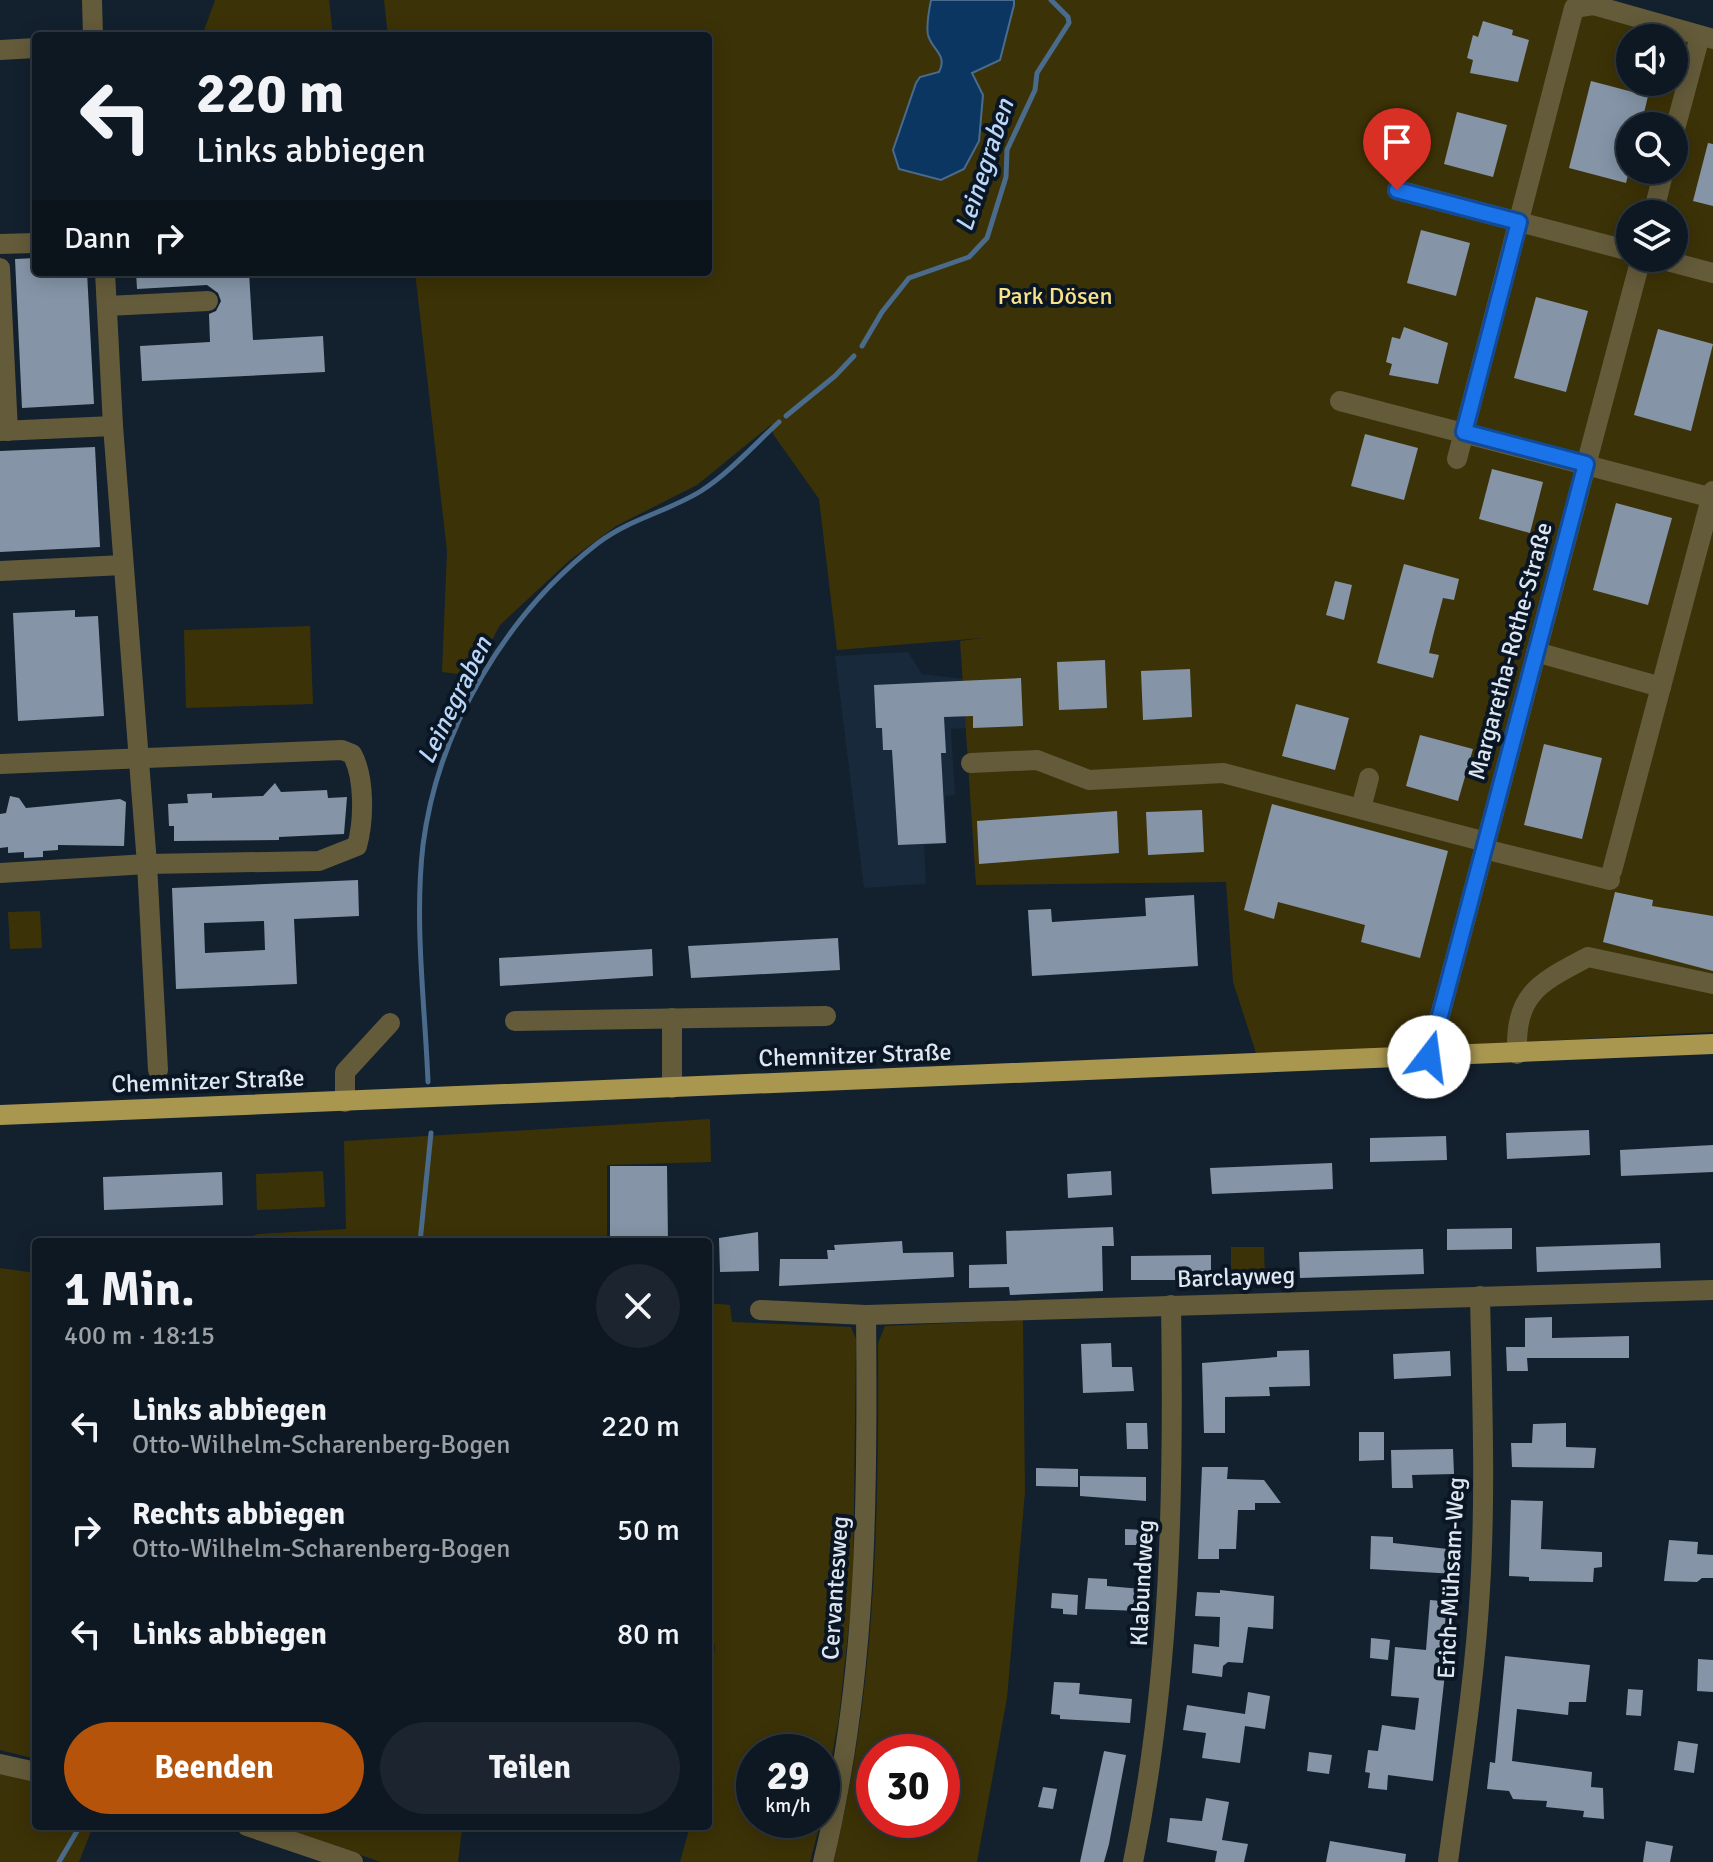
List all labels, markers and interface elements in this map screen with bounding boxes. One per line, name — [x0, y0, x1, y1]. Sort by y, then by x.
map controls — [1616, 24, 1688, 272]
button: sound — [1616, 24, 1688, 96]
text: 220 m — [196, 59, 344, 128]
icon: left — [64, 64, 168, 168]
water label: Leinegraben — [949, 94, 1022, 236]
pin — [1363, 108, 1431, 190]
button: search — [1616, 112, 1688, 184]
icon: arrive — [1375, 120, 1419, 164]
text: Links abbiegen — [196, 128, 426, 173]
button: layers — [1616, 200, 1688, 272]
icon: right — [147, 216, 191, 260]
text: Dann — [64, 220, 131, 257]
park label: Park Dösen — [997, 281, 1113, 311]
street label: Margaretha-Rothe-Straße — [1461, 519, 1559, 783]
water label: Leinegraben — [410, 631, 500, 769]
position arrow — [1387, 1015, 1471, 1099]
street label: Chemnitzer Straße — [758, 1037, 952, 1073]
street label: Chemnitzer Straße — [111, 1063, 305, 1099]
text: 1 Min. — [64, 1260, 195, 1319]
street label: Barclayweg — [1176, 1260, 1296, 1294]
button: close — [596, 1264, 680, 1348]
text: 400 m · 18:15 — [64, 1320, 215, 1352]
text: Links abbiegen — [132, 1392, 327, 1429]
icon: left — [64, 1404, 108, 1448]
text: 220 m — [601, 1408, 680, 1445]
text: Otto-Wilhelm-Scharenberg-Bogen — [132, 1429, 510, 1461]
street label: Erich-Mühsam-Weg — [1431, 1476, 1471, 1680]
text: Rechts abbiegen — [132, 1496, 345, 1533]
icon: right — [64, 1508, 108, 1552]
text: 50 m — [617, 1512, 680, 1549]
street label: Cervantesweg — [815, 1515, 855, 1661]
street label: Klabundweg — [1124, 1519, 1160, 1647]
text: Otto-Wilhelm-Scharenberg-Bogen — [132, 1533, 510, 1565]
icon: left — [64, 1612, 108, 1656]
text: Links abbiegen — [132, 1616, 327, 1653]
text: 80 m — [617, 1616, 680, 1653]
button: Beenden — [64, 1722, 364, 1814]
button: Teilen — [380, 1722, 680, 1814]
speed limit sign: 30 — [856, 1734, 960, 1838]
text: 29 — [766, 1751, 810, 1801]
text: km/h — [765, 1793, 811, 1818]

